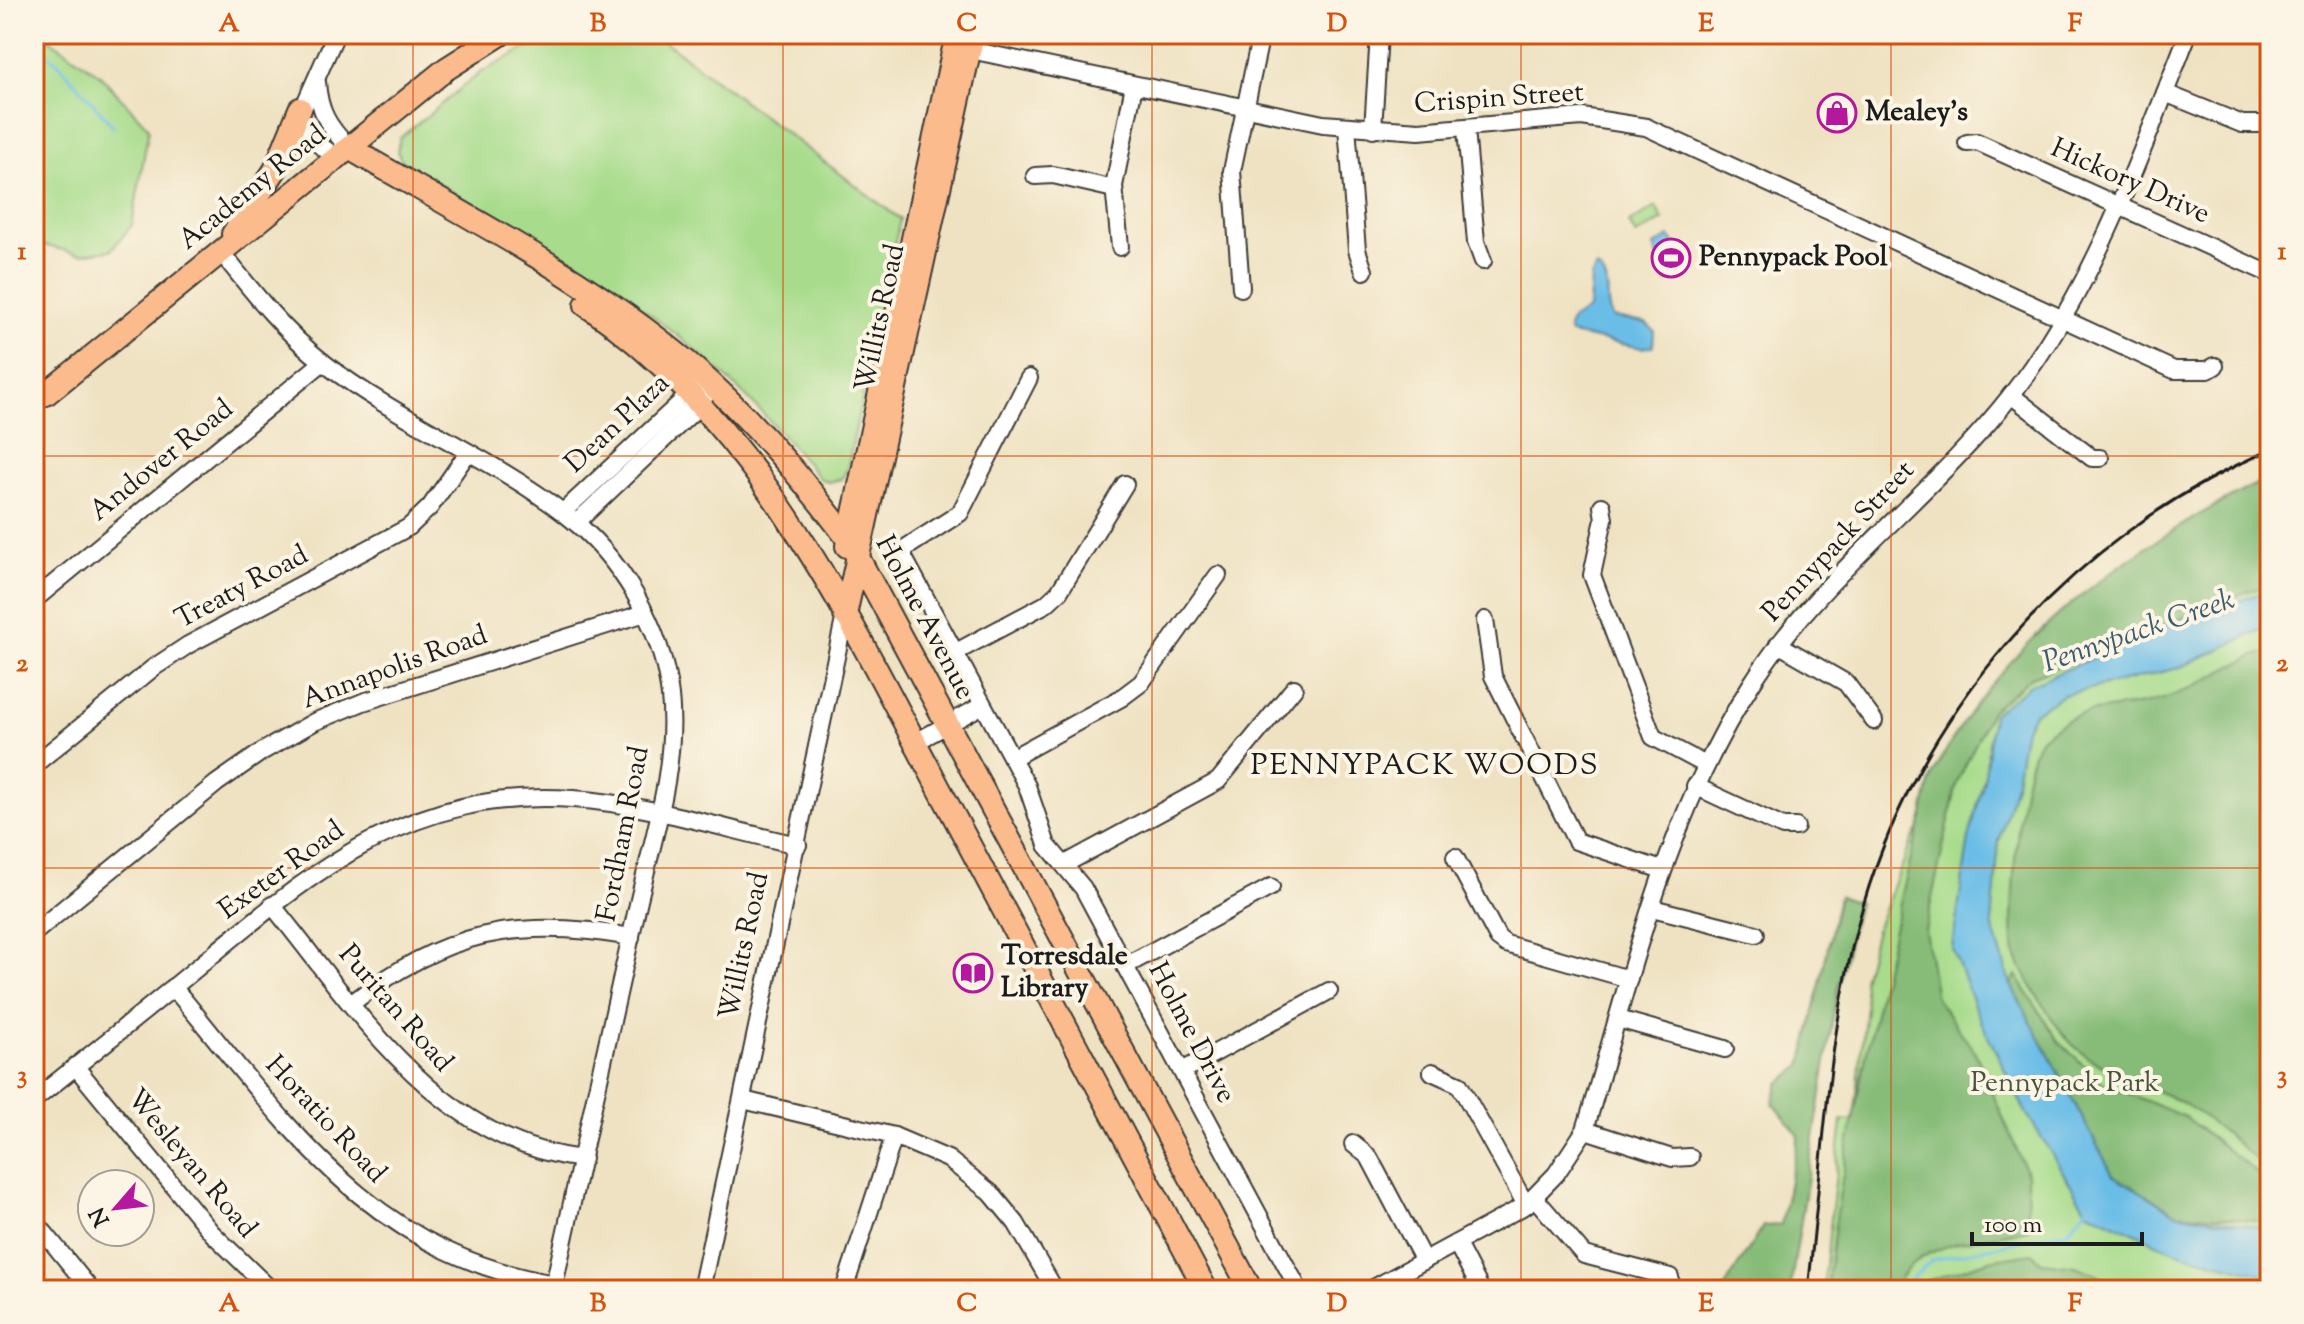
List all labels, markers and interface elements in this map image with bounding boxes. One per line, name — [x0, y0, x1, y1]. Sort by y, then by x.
text: A — [218, 6, 240, 43]
text: B — [590, 6, 607, 43]
text: C — [957, 6, 977, 43]
text: D — [1327, 6, 1347, 43]
text: E — [1698, 6, 1714, 43]
text: F — [2068, 6, 2083, 43]
street label: Crispin Street — [1413, 73, 1586, 125]
shop icon: Mealey's — [1816, 92, 1858, 134]
place label: Mealey's — [1865, 93, 1968, 133]
street label: Academy Road — [170, 116, 336, 260]
street label: Hickory Drive — [2044, 129, 2216, 235]
text: 1 — [18, 234, 27, 271]
text: 1 — [2278, 234, 2287, 271]
sports icon: Pennypack Pool — [1650, 237, 1692, 279]
place label: Pennypack Pool — [1699, 238, 1888, 278]
street label: Willits Road — [846, 240, 916, 396]
street label: Dean Plaza — [557, 365, 679, 483]
street label: Andover Road — [81, 390, 243, 532]
street label: Pennypack Street — [1753, 452, 1925, 632]
street label: Holme Avenue — [864, 529, 984, 707]
street label: Treaty Road — [168, 536, 316, 640]
water label: Pennypack Creek — [2037, 579, 2241, 685]
street label: Annapolis Road — [297, 616, 494, 720]
text: 2 — [16, 646, 29, 683]
text: 2 — [2276, 646, 2289, 683]
street label: Fordham Road — [587, 743, 661, 925]
district label: PENNYPACK WOODS — [1250, 745, 1600, 788]
street label: Exeter Road — [211, 812, 353, 930]
street label: Willits Road — [710, 868, 780, 1024]
street label: Puritan Road — [328, 936, 462, 1082]
place label: Torresdale Library — [1001, 937, 1128, 1009]
library icon: Torresdale Library — [952, 952, 994, 994]
street label: Holme Drive — [1137, 955, 1245, 1111]
street label: Horatio Road — [255, 1047, 395, 1193]
text: 3 — [17, 1058, 27, 1095]
text: 3 — [2277, 1058, 2287, 1095]
park label: Pennypack Park — [1970, 1064, 2160, 1104]
street label: Wesleyan Road — [116, 1080, 266, 1248]
north arrow — [76, 1168, 156, 1248]
scale bar — [1972, 1196, 2142, 1246]
text: N — [83, 1200, 119, 1231]
text: 100 m — [1984, 1209, 2042, 1243]
text: A — [218, 1286, 240, 1323]
text: B — [590, 1286, 607, 1323]
text: C — [957, 1286, 977, 1323]
text: D — [1327, 1286, 1347, 1323]
text: E — [1698, 1286, 1714, 1323]
text: F — [2068, 1286, 2083, 1323]

